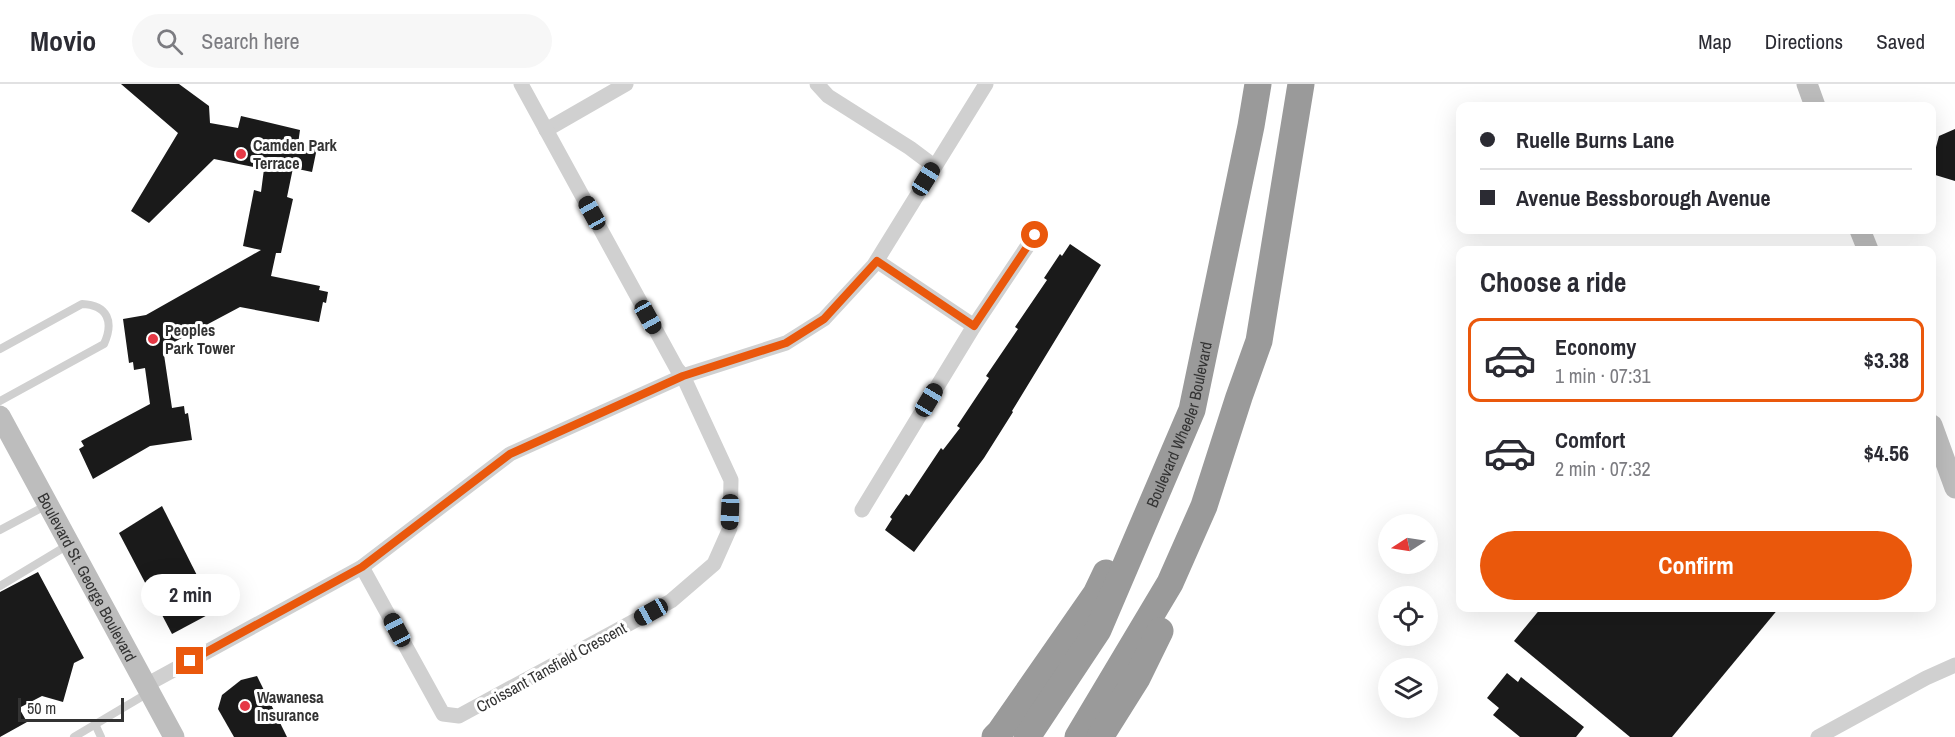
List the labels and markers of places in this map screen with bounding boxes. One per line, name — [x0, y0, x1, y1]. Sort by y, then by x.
place label: Camden Park Terrace — [253, 134, 338, 174]
marker: Camden Park Terrace — [234, 147, 248, 161]
place label: Peoples Park Tower — [165, 319, 236, 359]
marker: Peoples Park Tower — [146, 332, 160, 346]
place label: Wawanesa Insurance — [257, 686, 324, 726]
marker: Wawanesa Insurance — [238, 699, 252, 713]

